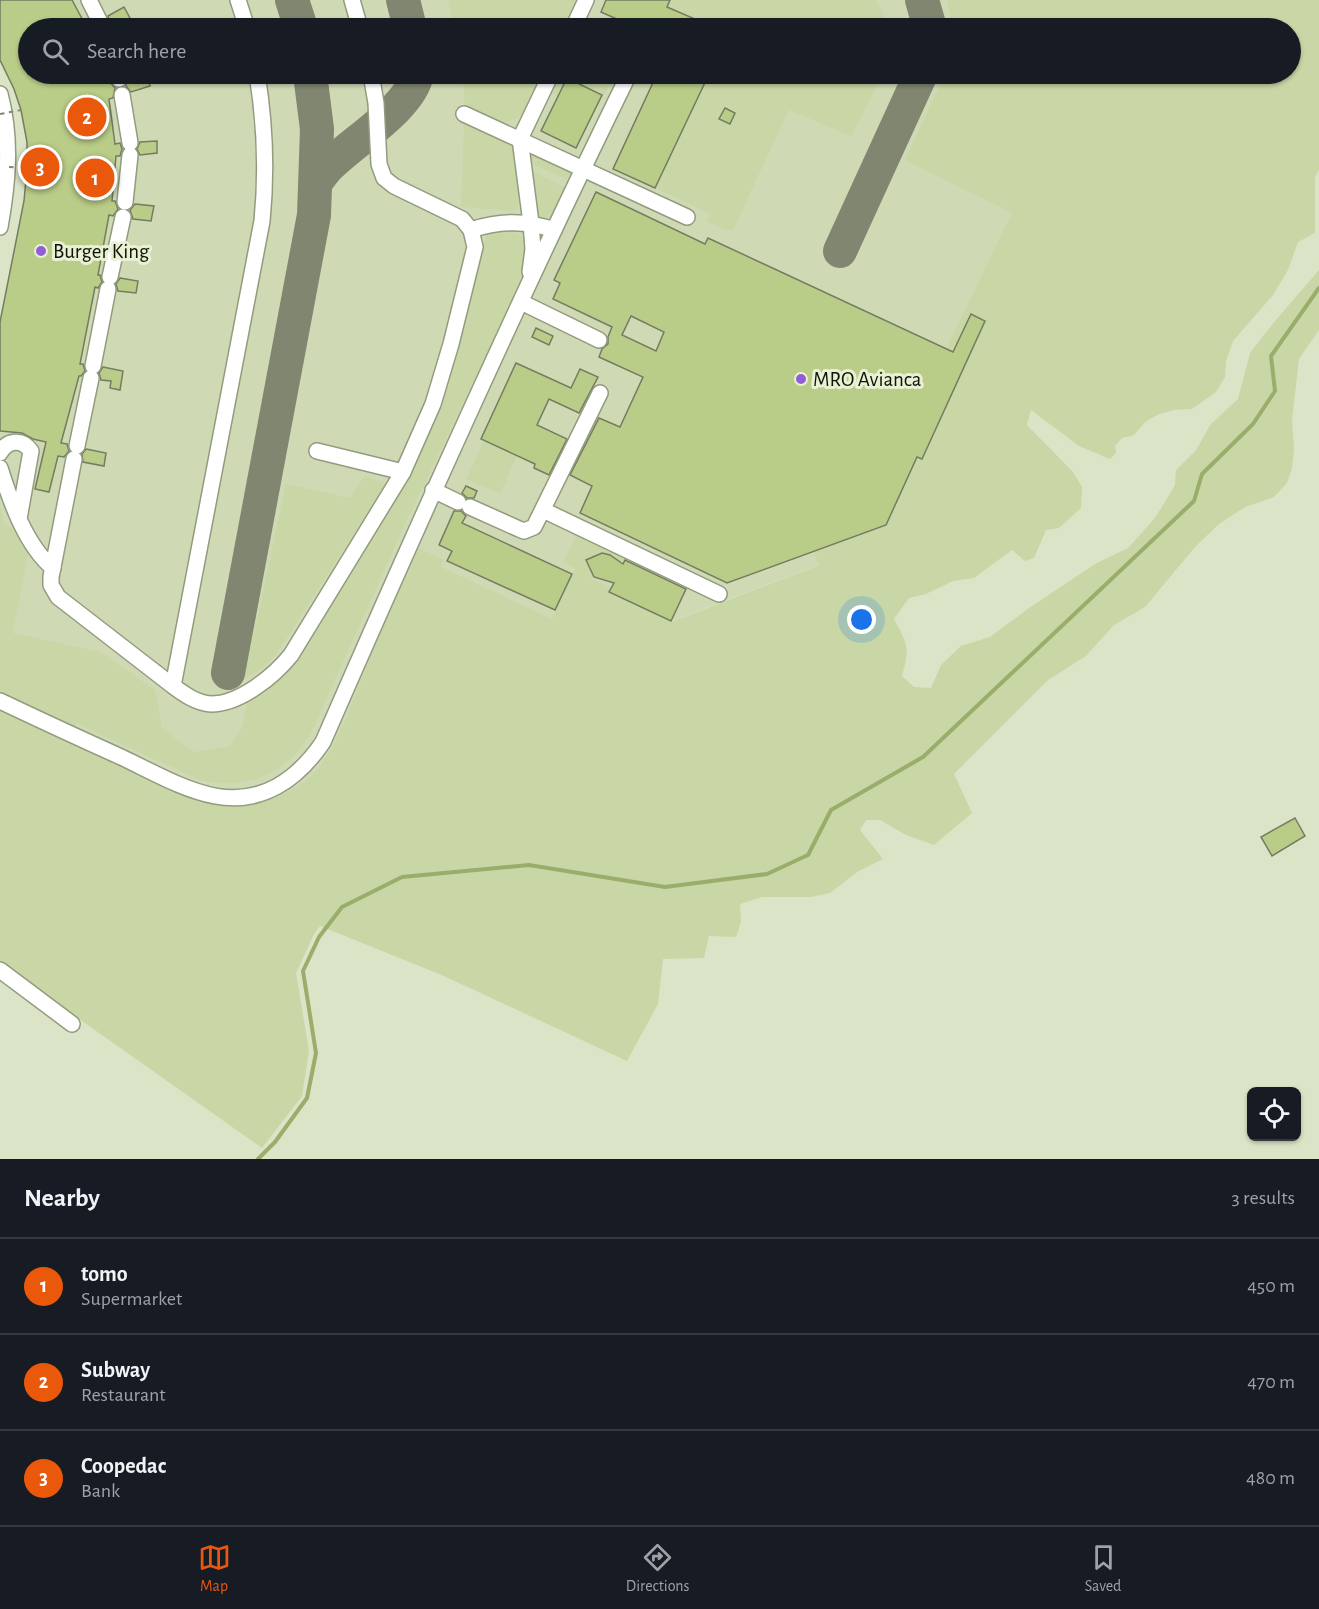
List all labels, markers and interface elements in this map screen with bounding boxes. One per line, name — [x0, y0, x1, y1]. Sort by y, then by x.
search box — [18, 18, 1301, 84]
icon: search — [39, 35, 72, 68]
text: Search here — [87, 40, 186, 62]
pin: 2 — [68, 94, 106, 140]
pin: 3 — [20, 144, 60, 190]
pin: 1 — [76, 156, 115, 201]
place label: Burger King — [53, 241, 150, 262]
marker: Burger King — [34, 244, 48, 258]
place label: MRO Avianca — [813, 369, 922, 390]
marker: MRO Avianca — [794, 372, 808, 386]
your location — [847, 605, 876, 634]
map controls — [1247, 1087, 1301, 1141]
button: locate — [1247, 1087, 1301, 1141]
text: Nearby — [24, 1185, 100, 1211]
text: 3 results — [1231, 1188, 1295, 1208]
text: tomo — [81, 1263, 128, 1285]
text: 1 — [40, 1276, 47, 1296]
text: 450 m — [1247, 1276, 1295, 1296]
text: Supermarket — [81, 1289, 182, 1309]
text: Subway — [81, 1359, 150, 1381]
text: 2 — [39, 1372, 48, 1392]
text: 470 m — [1247, 1372, 1295, 1392]
text: Restaurant — [81, 1385, 166, 1405]
text: Coopedac — [81, 1455, 166, 1477]
text: 3 — [39, 1468, 48, 1488]
text: 480 m — [1246, 1468, 1295, 1488]
text: Bank — [81, 1481, 120, 1501]
tab: Map — [198, 1541, 231, 1596]
tab: Directions — [626, 1541, 690, 1596]
tab: Saved — [1085, 1541, 1121, 1596]

